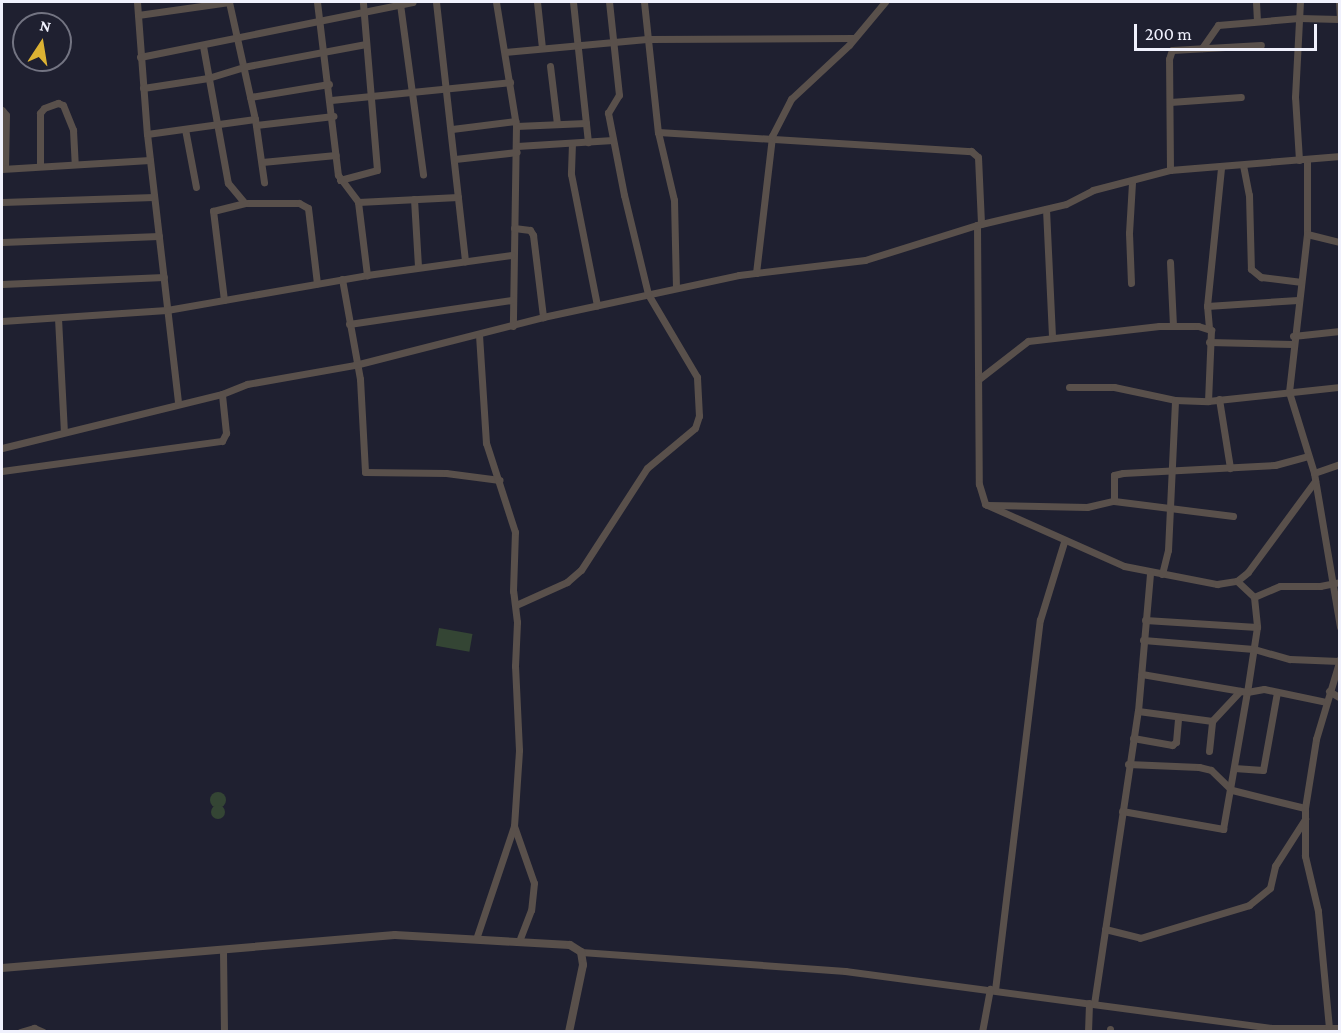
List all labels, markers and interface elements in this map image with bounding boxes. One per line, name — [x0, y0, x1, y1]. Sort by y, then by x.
north arrow — [12, 12, 72, 72]
scale bar — [1137, 12, 1320, 50]
text: N — [38, 16, 53, 35]
text: 200 m — [1145, 24, 1192, 44]

